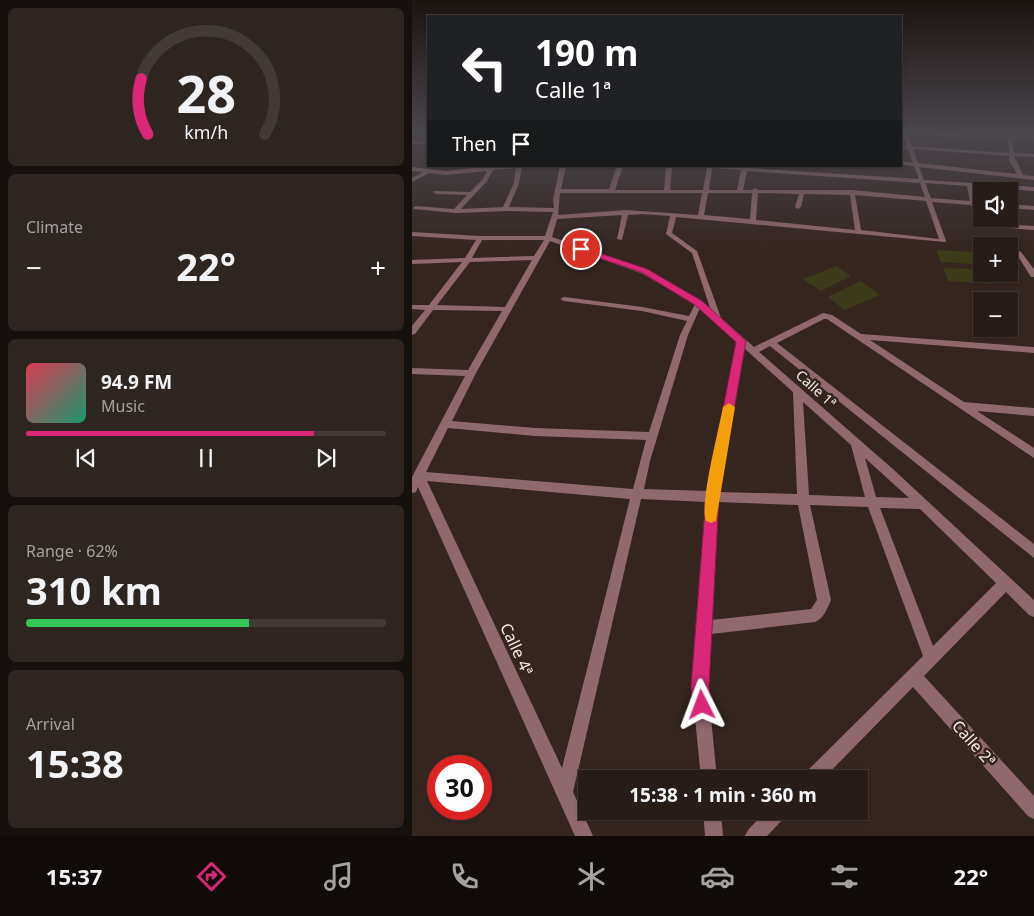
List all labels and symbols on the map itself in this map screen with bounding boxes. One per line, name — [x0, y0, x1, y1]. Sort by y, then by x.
pin — [560, 228, 602, 270]
street label: Calle 1ª — [792, 365, 841, 412]
street label: Calle 4ª — [495, 619, 539, 679]
position arrow — [675, 678, 727, 730]
street label: Calle 2ª — [947, 715, 1001, 771]
speed limit sign: 30 — [427, 755, 492, 820]

